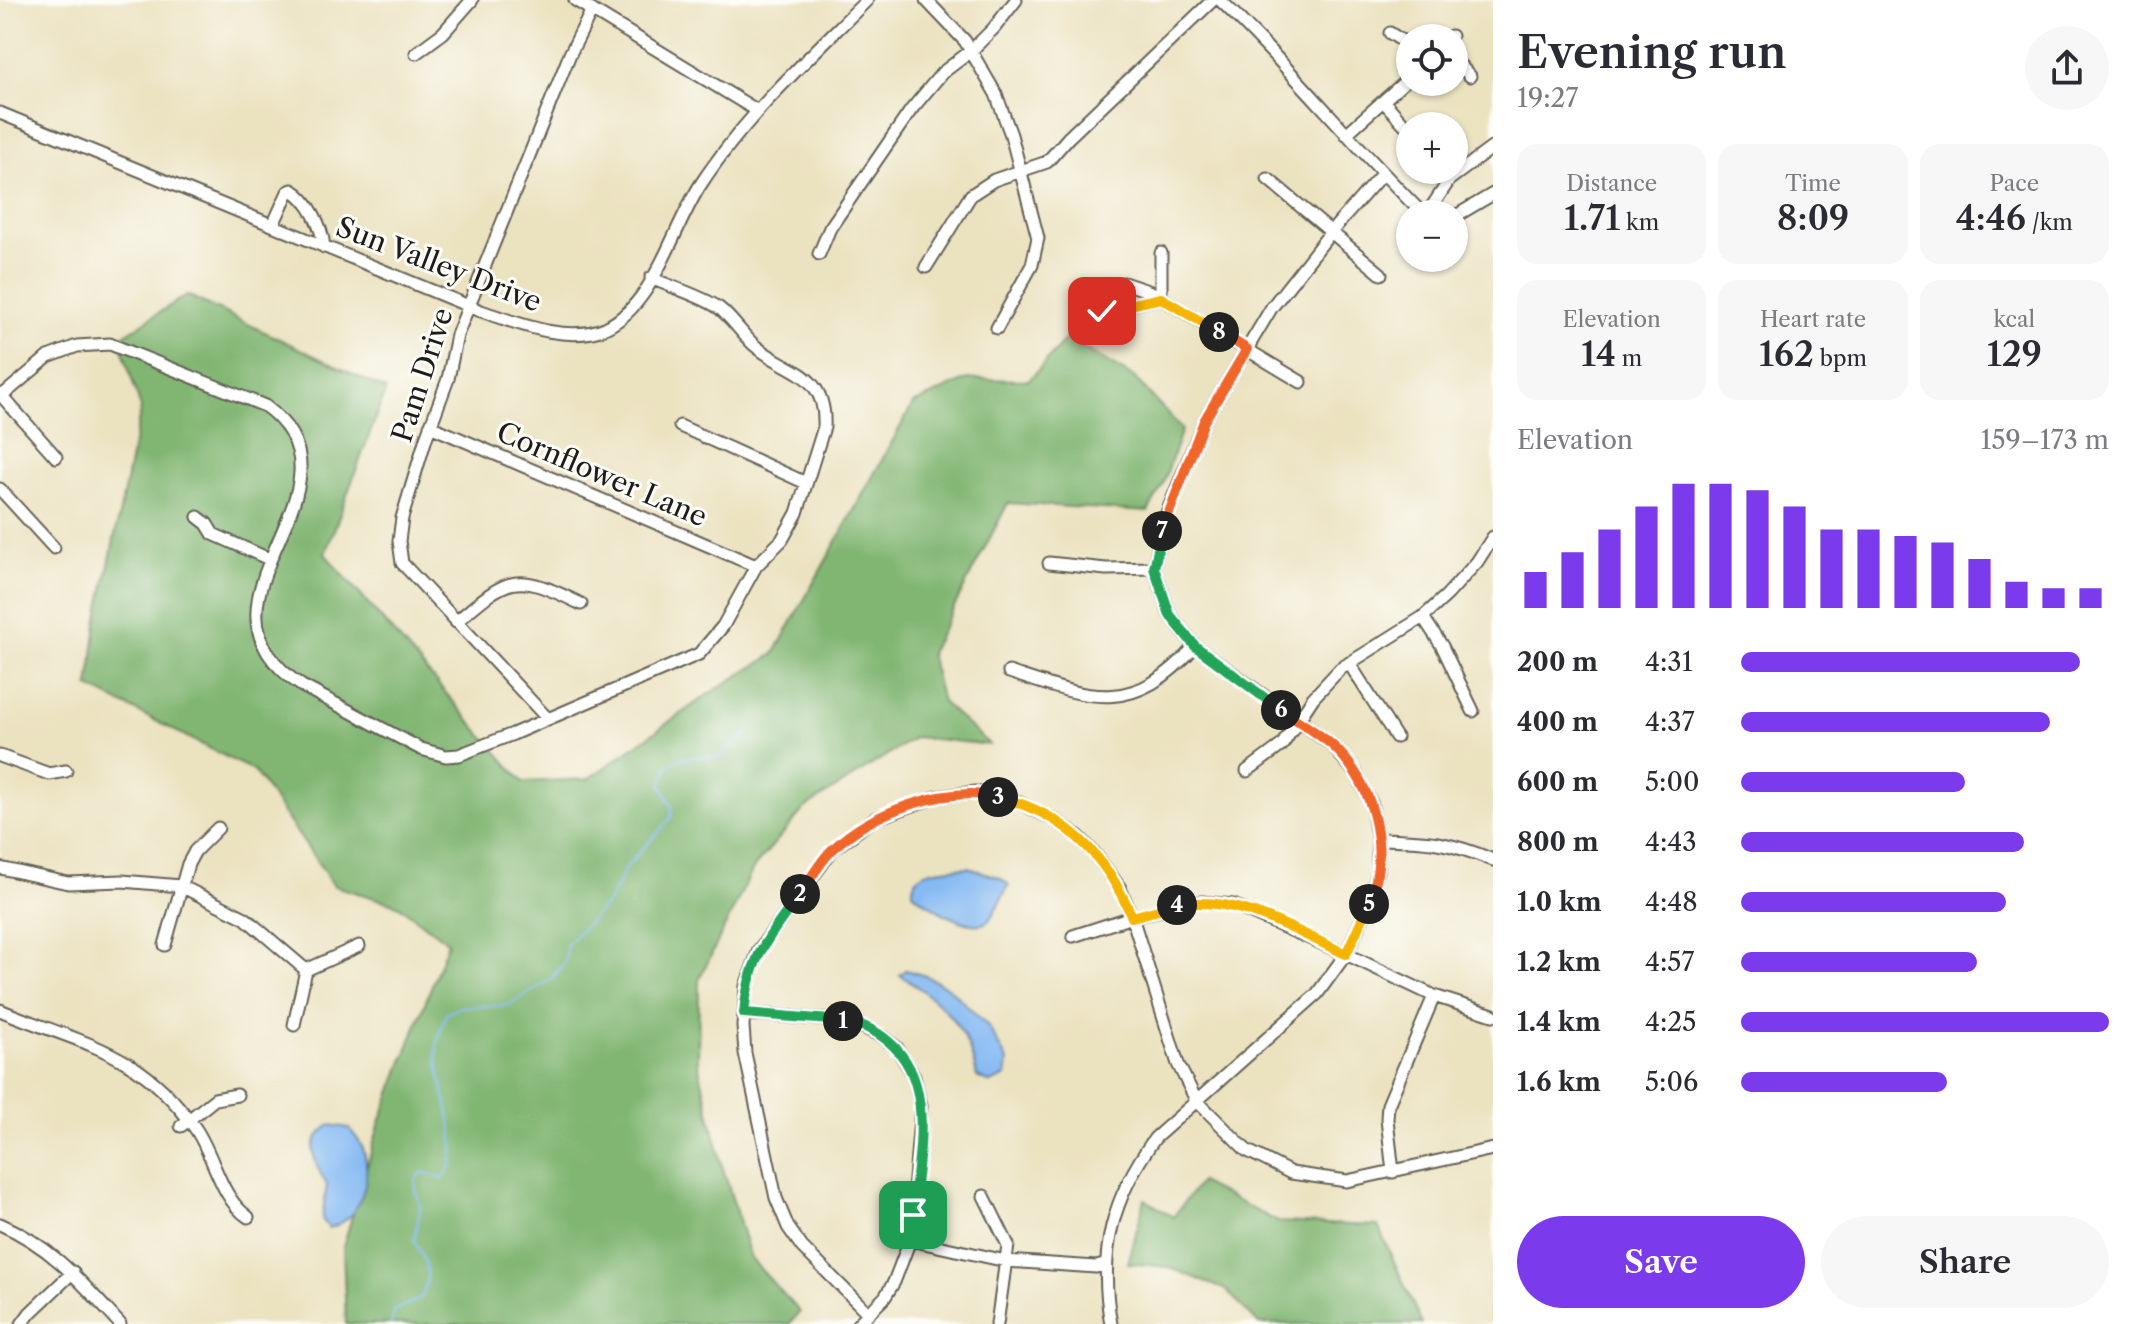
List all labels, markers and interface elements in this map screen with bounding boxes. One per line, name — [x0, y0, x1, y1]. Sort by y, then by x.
map controls — [1396, 24, 1468, 272]
button: locate — [1396, 24, 1468, 96]
text: Evening run — [1517, 25, 1787, 79]
button: share — [2025, 26, 2109, 110]
text: 19:27 — [1517, 82, 1578, 114]
button: + — [1396, 112, 1468, 184]
text: Distance — [1566, 170, 1657, 197]
text: Time — [1785, 170, 1841, 197]
text: Pace — [1989, 170, 2039, 197]
text: 1.71 — [1564, 197, 1620, 239]
text: 8:09 — [1777, 197, 1849, 239]
text: 4:46 — [1956, 197, 2026, 239]
button: − — [1396, 200, 1468, 272]
street label: Sun Valley Drive — [332, 209, 546, 319]
text: km — [1620, 209, 1659, 236]
text: /km — [2026, 209, 2073, 236]
pin — [1068, 277, 1136, 345]
icon: check — [1080, 289, 1124, 333]
street label: Pam Drive — [384, 304, 460, 446]
text: Elevation — [1563, 306, 1661, 333]
text: Heart rate — [1760, 306, 1866, 333]
text: kcal — [1994, 306, 2035, 333]
pin: 8 — [1199, 312, 1239, 352]
text: 8 — [1212, 318, 1226, 345]
text: 14 — [1581, 333, 1616, 375]
text: 162 — [1759, 333, 1814, 375]
text: 129 — [1987, 333, 2042, 375]
text: m — [1616, 345, 1642, 372]
text: bpm — [1814, 345, 1867, 372]
street label: Cornflower Lane — [492, 414, 712, 534]
text: Elevation — [1517, 424, 1633, 456]
text: 159–173 m — [1980, 424, 2109, 456]
pin: 7 — [1142, 511, 1182, 551]
text: 7 — [1156, 517, 1168, 544]
text: 200 m — [1517, 646, 1598, 678]
text: 4:31 — [1645, 646, 1693, 678]
pin: 6 — [1261, 690, 1301, 730]
text: 6 — [1274, 696, 1288, 723]
text: 400 m — [1517, 706, 1598, 738]
text: 4:37 — [1645, 706, 1694, 738]
text: 600 m — [1517, 766, 1598, 798]
text: 5:00 — [1645, 766, 1699, 798]
pin: 3 — [978, 777, 1018, 817]
text: 3 — [992, 783, 1004, 810]
text: 800 m — [1517, 826, 1599, 858]
text: 4:43 — [1645, 826, 1697, 858]
pin: 2 — [780, 874, 820, 914]
text: 2 — [794, 880, 807, 907]
pin: 5 — [1349, 884, 1389, 924]
pin: 4 — [1157, 885, 1197, 925]
text: 1.0 km — [1517, 886, 1602, 918]
text: 4:48 — [1645, 886, 1698, 918]
text: 5 — [1363, 890, 1375, 917]
text: 4 — [1170, 891, 1184, 918]
text: 1.2 km — [1517, 946, 1601, 978]
text: 4:57 — [1645, 946, 1694, 978]
pin: 1 — [823, 1001, 863, 1041]
text: 1.4 km — [1517, 1006, 1601, 1038]
text: 4:25 — [1645, 1006, 1696, 1038]
text: 1 — [838, 1007, 848, 1034]
text: 1.6 km — [1517, 1066, 1601, 1098]
text: 5:06 — [1645, 1066, 1698, 1098]
pin — [879, 1181, 947, 1249]
icon: arrive — [891, 1193, 935, 1237]
button: Save — [1517, 1216, 1805, 1308]
button: Share — [1821, 1216, 2109, 1308]

